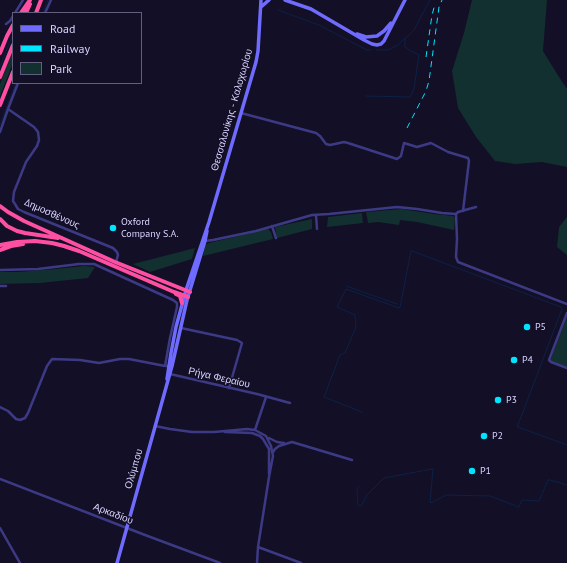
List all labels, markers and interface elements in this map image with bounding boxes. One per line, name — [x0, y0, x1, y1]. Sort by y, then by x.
legend — [12, 12, 142, 84]
text: Road — [50, 21, 75, 36]
text: Railway — [50, 41, 90, 56]
street label: Θεσσαλονίκης - Καλοχωρίου — [209, 48, 255, 172]
text: Park — [50, 61, 72, 76]
street label: Δημοσθένους — [22, 196, 82, 232]
place label: Oxford Company S.A. — [121, 216, 179, 240]
marker: Oxford Company S.A. — [108, 223, 118, 233]
place label: P5 — [535, 321, 546, 333]
marker: P5 — [522, 322, 532, 332]
place label: P4 — [522, 354, 533, 366]
marker: P4 — [509, 355, 519, 365]
street label: Ρήγα Φεραίου — [187, 365, 251, 391]
place label: P3 — [506, 394, 517, 406]
marker: P3 — [493, 395, 503, 405]
place label: P2 — [492, 430, 503, 442]
marker: P2 — [479, 431, 489, 441]
street label: Ολύμπου — [123, 448, 145, 490]
place label: P1 — [480, 465, 491, 477]
marker: P1 — [467, 466, 477, 476]
street label: Αρκαδίου — [91, 501, 135, 527]

